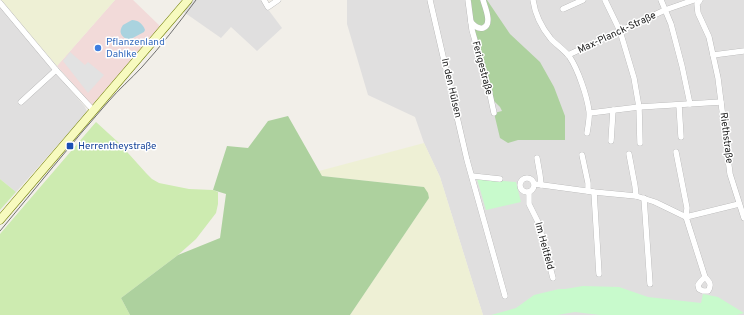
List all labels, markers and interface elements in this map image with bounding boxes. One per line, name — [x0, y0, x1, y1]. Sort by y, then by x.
street label: Max-Planck-Straße — [576, 9, 658, 57]
place label: Pflanzenland Dahlke — [106, 36, 165, 61]
street label: Ferigestraße — [469, 40, 495, 96]
marker: Pflanzenland Dahlke — [93, 43, 103, 53]
street label: In den Hülsen — [438, 57, 464, 119]
street label: Riethstraße — [716, 112, 736, 164]
place label: Herrentheystraße — [78, 140, 156, 153]
marker: Herrentheystraße — [65, 141, 75, 151]
street label: Im Heitfeld — [531, 221, 557, 271]

